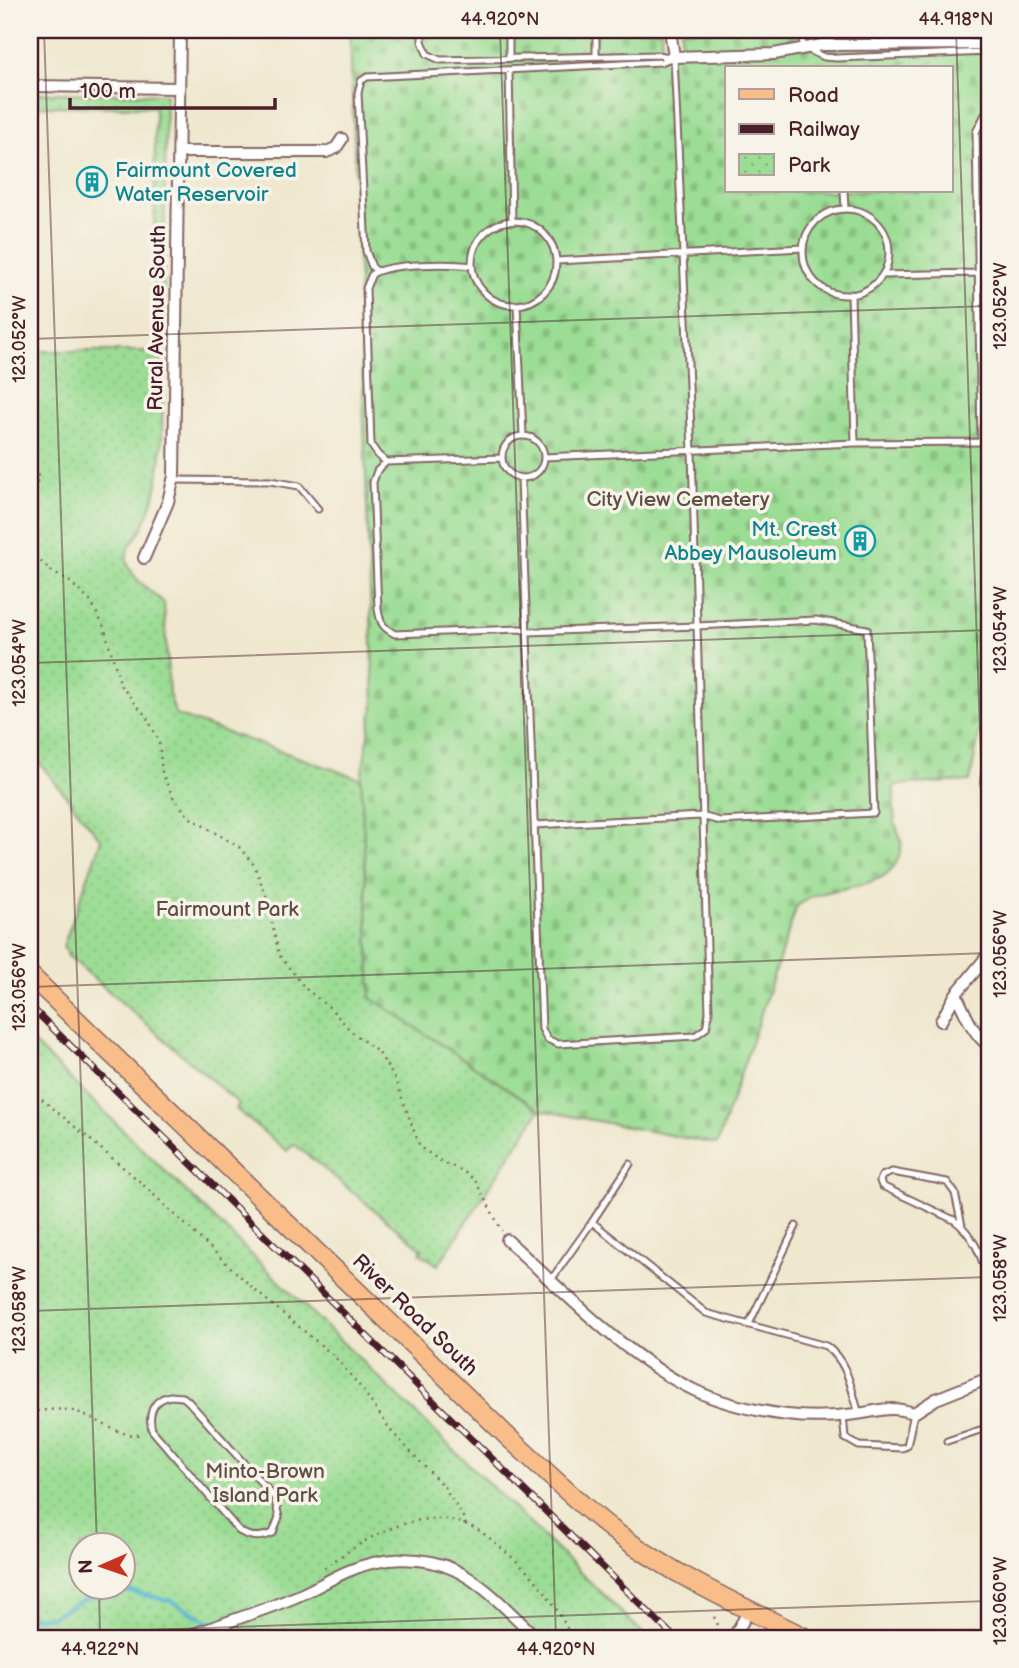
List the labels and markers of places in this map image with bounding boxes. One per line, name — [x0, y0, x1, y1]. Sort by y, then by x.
place label: Fairmount Covered Water Reservoir — [115, 158, 297, 207]
building icon: Fairmount Covered Water Reservoir — [75, 165, 109, 199]
place label: Mt. Crest Abbey Mausoleum — [664, 517, 838, 566]
building icon: Mt. Crest Abbey Mausoleum — [843, 524, 877, 558]

